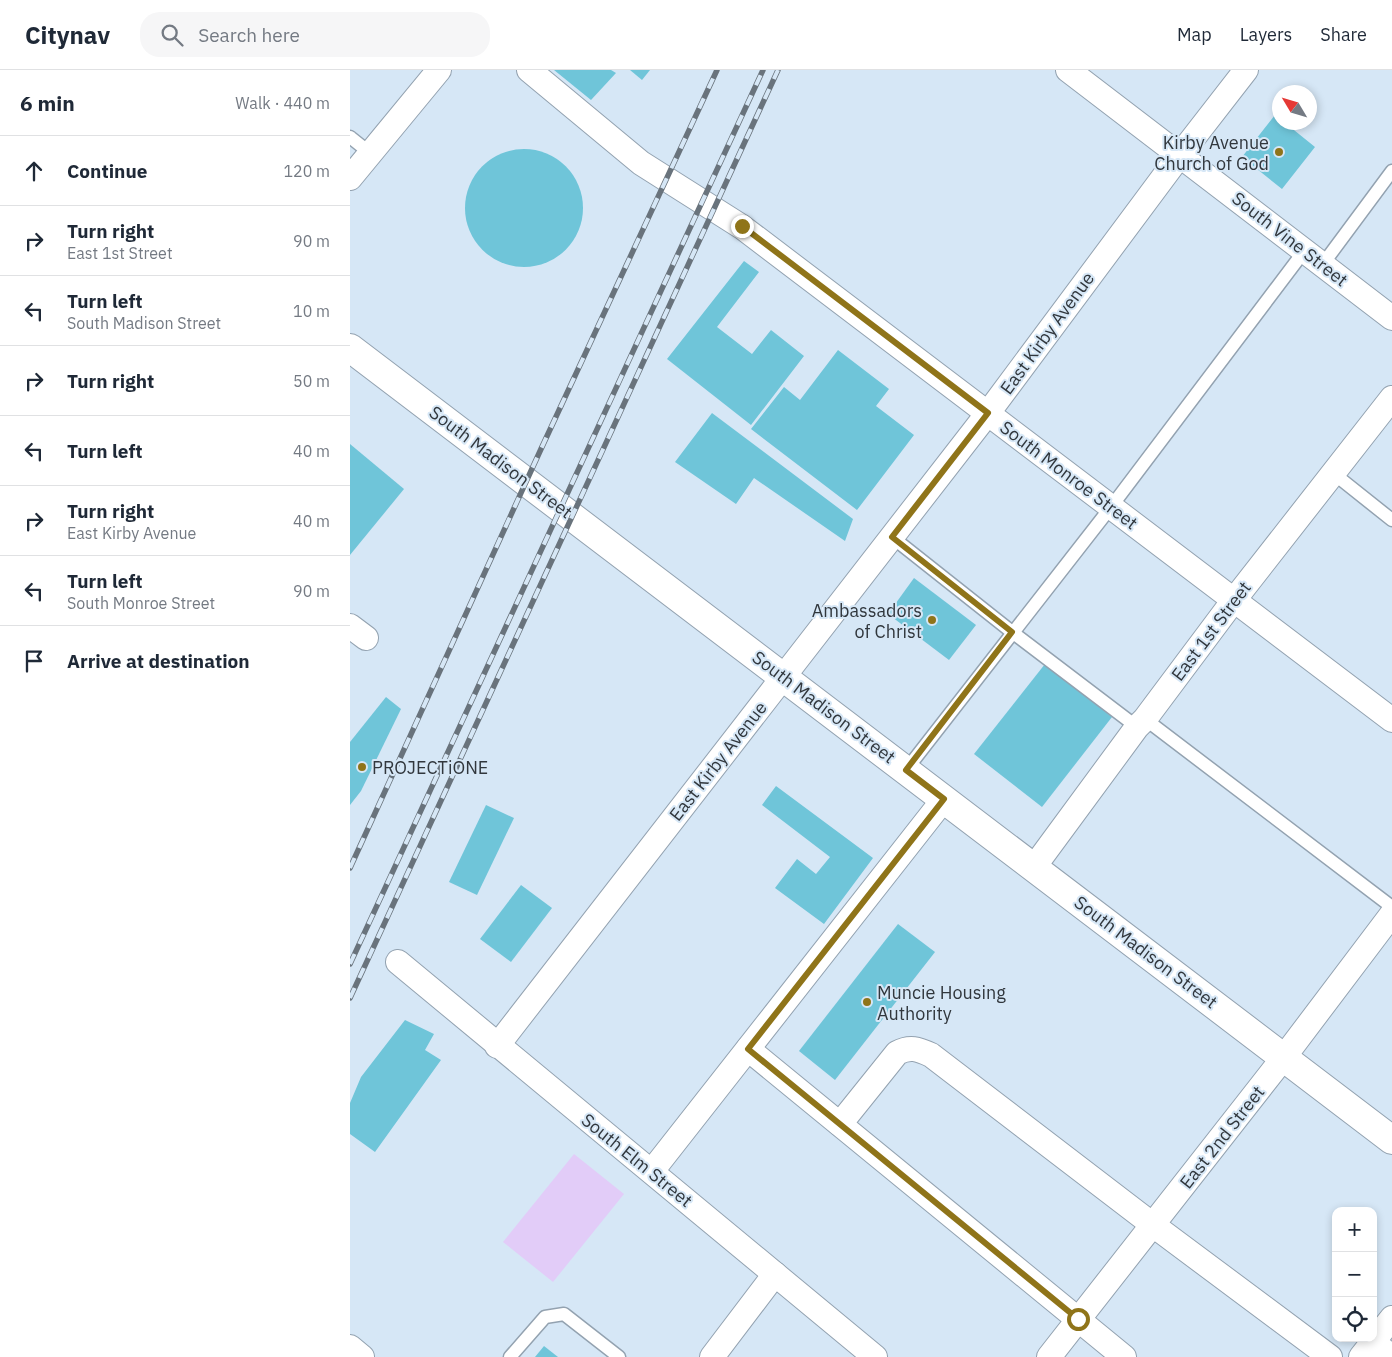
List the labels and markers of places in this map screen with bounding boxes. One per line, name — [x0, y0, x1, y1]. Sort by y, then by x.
place label: Kirby Avenue Church of God — [1154, 131, 1269, 175]
marker: Kirby Avenue Church of God — [1273, 146, 1285, 158]
place label: Ambassadors of Christ — [812, 599, 922, 643]
marker: Ambassadors of Christ — [926, 614, 938, 626]
place label: PROJECTiONE — [372, 756, 488, 779]
marker: PROJECTiONE — [356, 761, 368, 773]
place label: Muncie Housing Authority — [877, 981, 1006, 1025]
marker: Muncie Housing Authority — [861, 996, 873, 1008]

